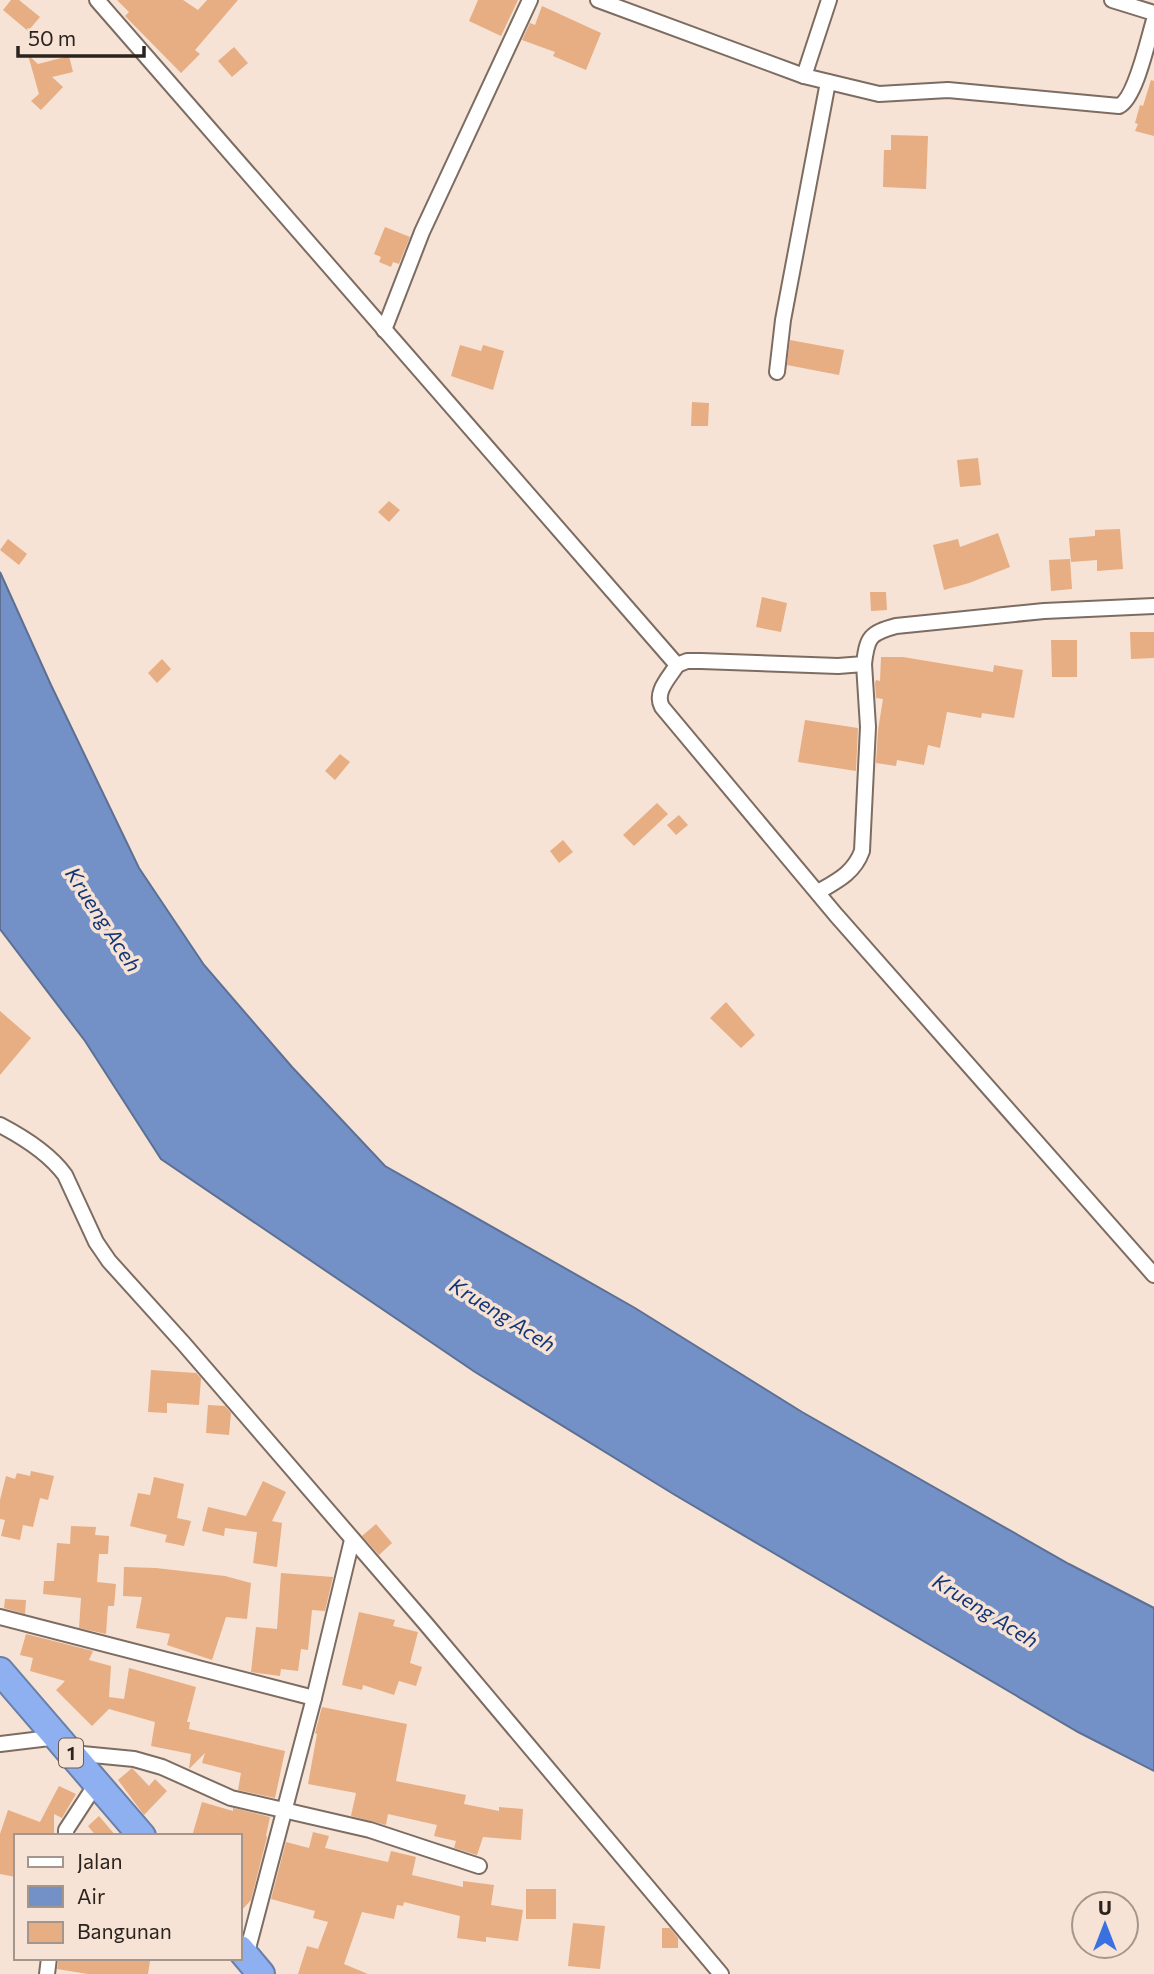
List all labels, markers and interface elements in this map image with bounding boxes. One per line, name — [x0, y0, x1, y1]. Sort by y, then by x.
scale bar — [18, 14, 144, 58]
text: 50 m — [28, 25, 76, 50]
water label: Krueng Aceh — [61, 862, 147, 976]
water label: Krueng Aceh — [446, 1272, 560, 1356]
water label: Krueng Aceh — [929, 1568, 1043, 1652]
road number: 1 — [59, 1738, 83, 1768]
legend — [14, 1834, 242, 1960]
text: Jalan — [77, 1848, 122, 1873]
text: Air — [77, 1883, 105, 1908]
north arrow — [1070, 1890, 1140, 1960]
text: U — [1098, 1896, 1112, 1919]
text: Bangunan — [77, 1918, 172, 1943]

